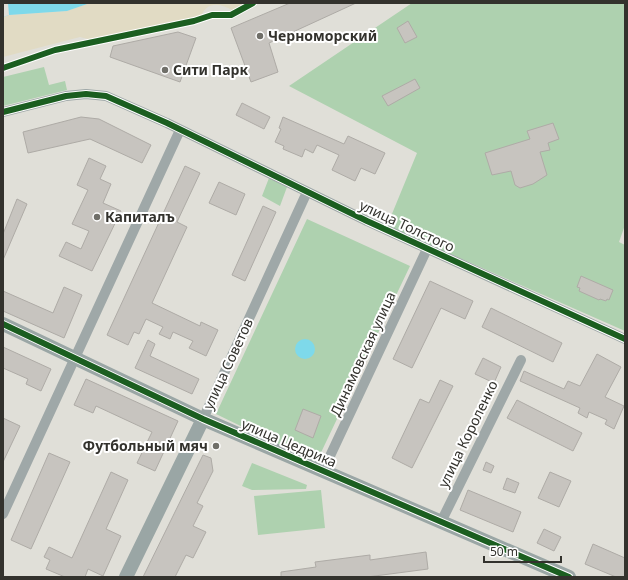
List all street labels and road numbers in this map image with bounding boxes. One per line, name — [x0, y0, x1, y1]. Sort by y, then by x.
street label: улица Толстого — [357, 195, 458, 256]
street label: Динамовская улица — [325, 288, 400, 419]
street label: улица Советов — [198, 315, 257, 413]
street label: улица Короленко — [433, 377, 502, 491]
street label: улица Цедрика — [239, 414, 340, 471]

